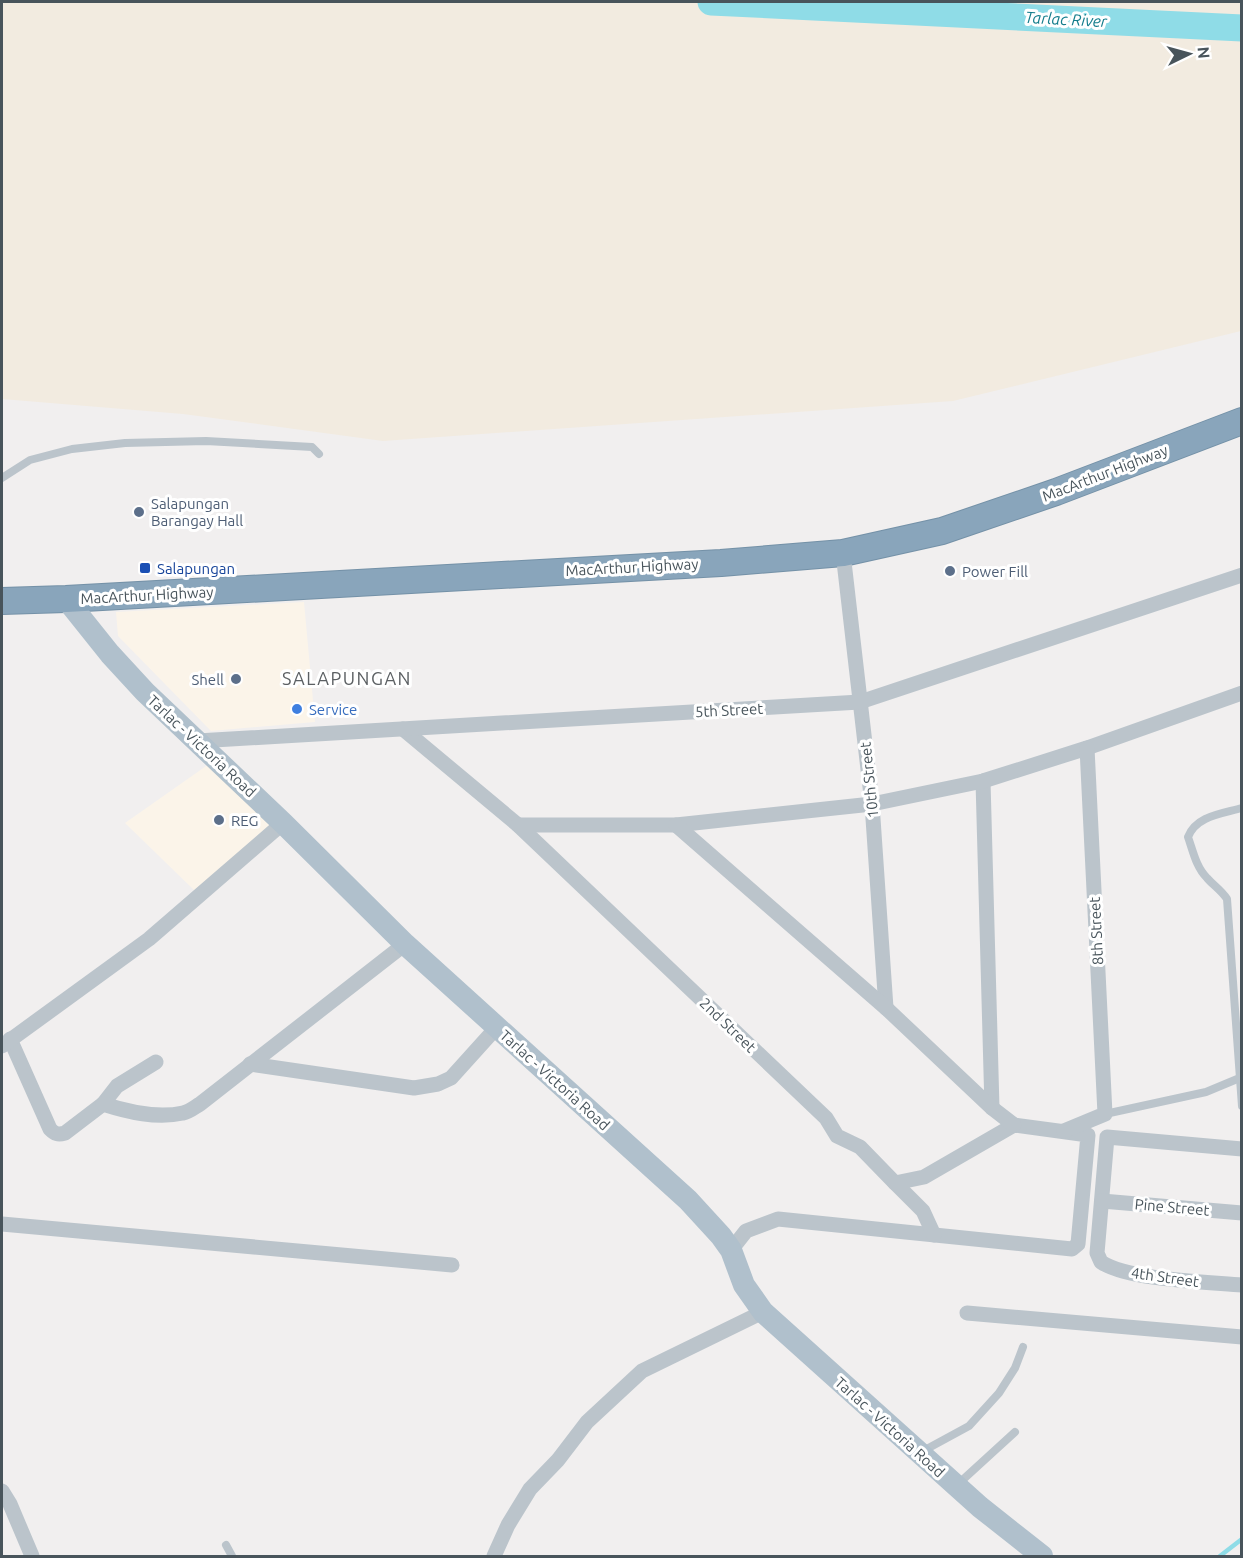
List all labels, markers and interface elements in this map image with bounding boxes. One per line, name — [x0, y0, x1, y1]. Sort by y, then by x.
water label: Tarlac River — [1025, 8, 1108, 30]
north arrow — [1159, 24, 1219, 84]
text: N — [1194, 46, 1213, 59]
street label: MacArthur Highway — [1040, 441, 1170, 505]
place label: Salapungan Barangay Hall — [151, 495, 243, 529]
marker: Salapungan Barangay Hall — [132, 505, 146, 519]
street label: MacArthur Highway — [565, 555, 699, 579]
place label: Salapungan — [157, 560, 235, 577]
marker: Salapungan — [138, 561, 152, 575]
place label: Power Fill — [962, 563, 1028, 580]
marker: Power Fill — [943, 564, 957, 578]
street label: MacArthur Highway — [80, 583, 214, 607]
district label: SALAPUNGAN — [282, 668, 412, 688]
place label: Shell — [191, 671, 224, 688]
marker: Shell — [229, 672, 243, 686]
street label: Tarlac - Victoria Road — [145, 692, 259, 800]
street label: 5th Street — [694, 700, 764, 720]
place label: Service — [309, 701, 357, 718]
marker: Service — [290, 702, 304, 716]
street label: 10th Street — [857, 741, 881, 819]
place label: REG — [231, 812, 259, 829]
marker: REG — [212, 813, 226, 827]
street label: 8th Street — [1086, 896, 1106, 966]
street label: 2nd Street — [697, 994, 760, 1056]
street label: Tarlac - Victoria Road — [497, 1026, 613, 1134]
street label: Pine Street — [1134, 1195, 1210, 1219]
street label: 4th Street — [1130, 1264, 1200, 1290]
street label: Tarlac - Victoria Road — [832, 1373, 948, 1481]

